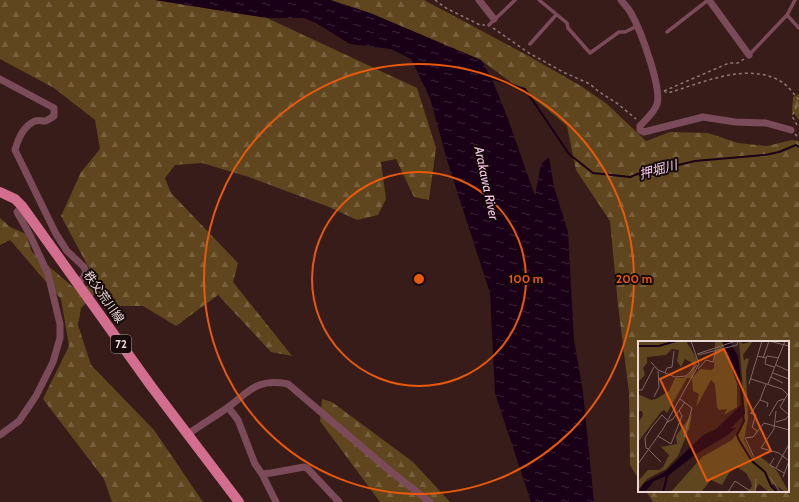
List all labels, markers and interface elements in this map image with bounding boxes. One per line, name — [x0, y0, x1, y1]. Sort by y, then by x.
water label: Arakawa River — [471, 144, 503, 222]
water label: 押堀川 — [637, 156, 681, 182]
street label: 秩父荒川線 — [81, 268, 128, 326]
text: 100 m — [509, 271, 543, 286]
text: 200 m — [616, 271, 652, 286]
centre of rings — [412, 272, 426, 286]
road number: 72 — [111, 335, 131, 353]
inset map — [638, 341, 789, 492]

